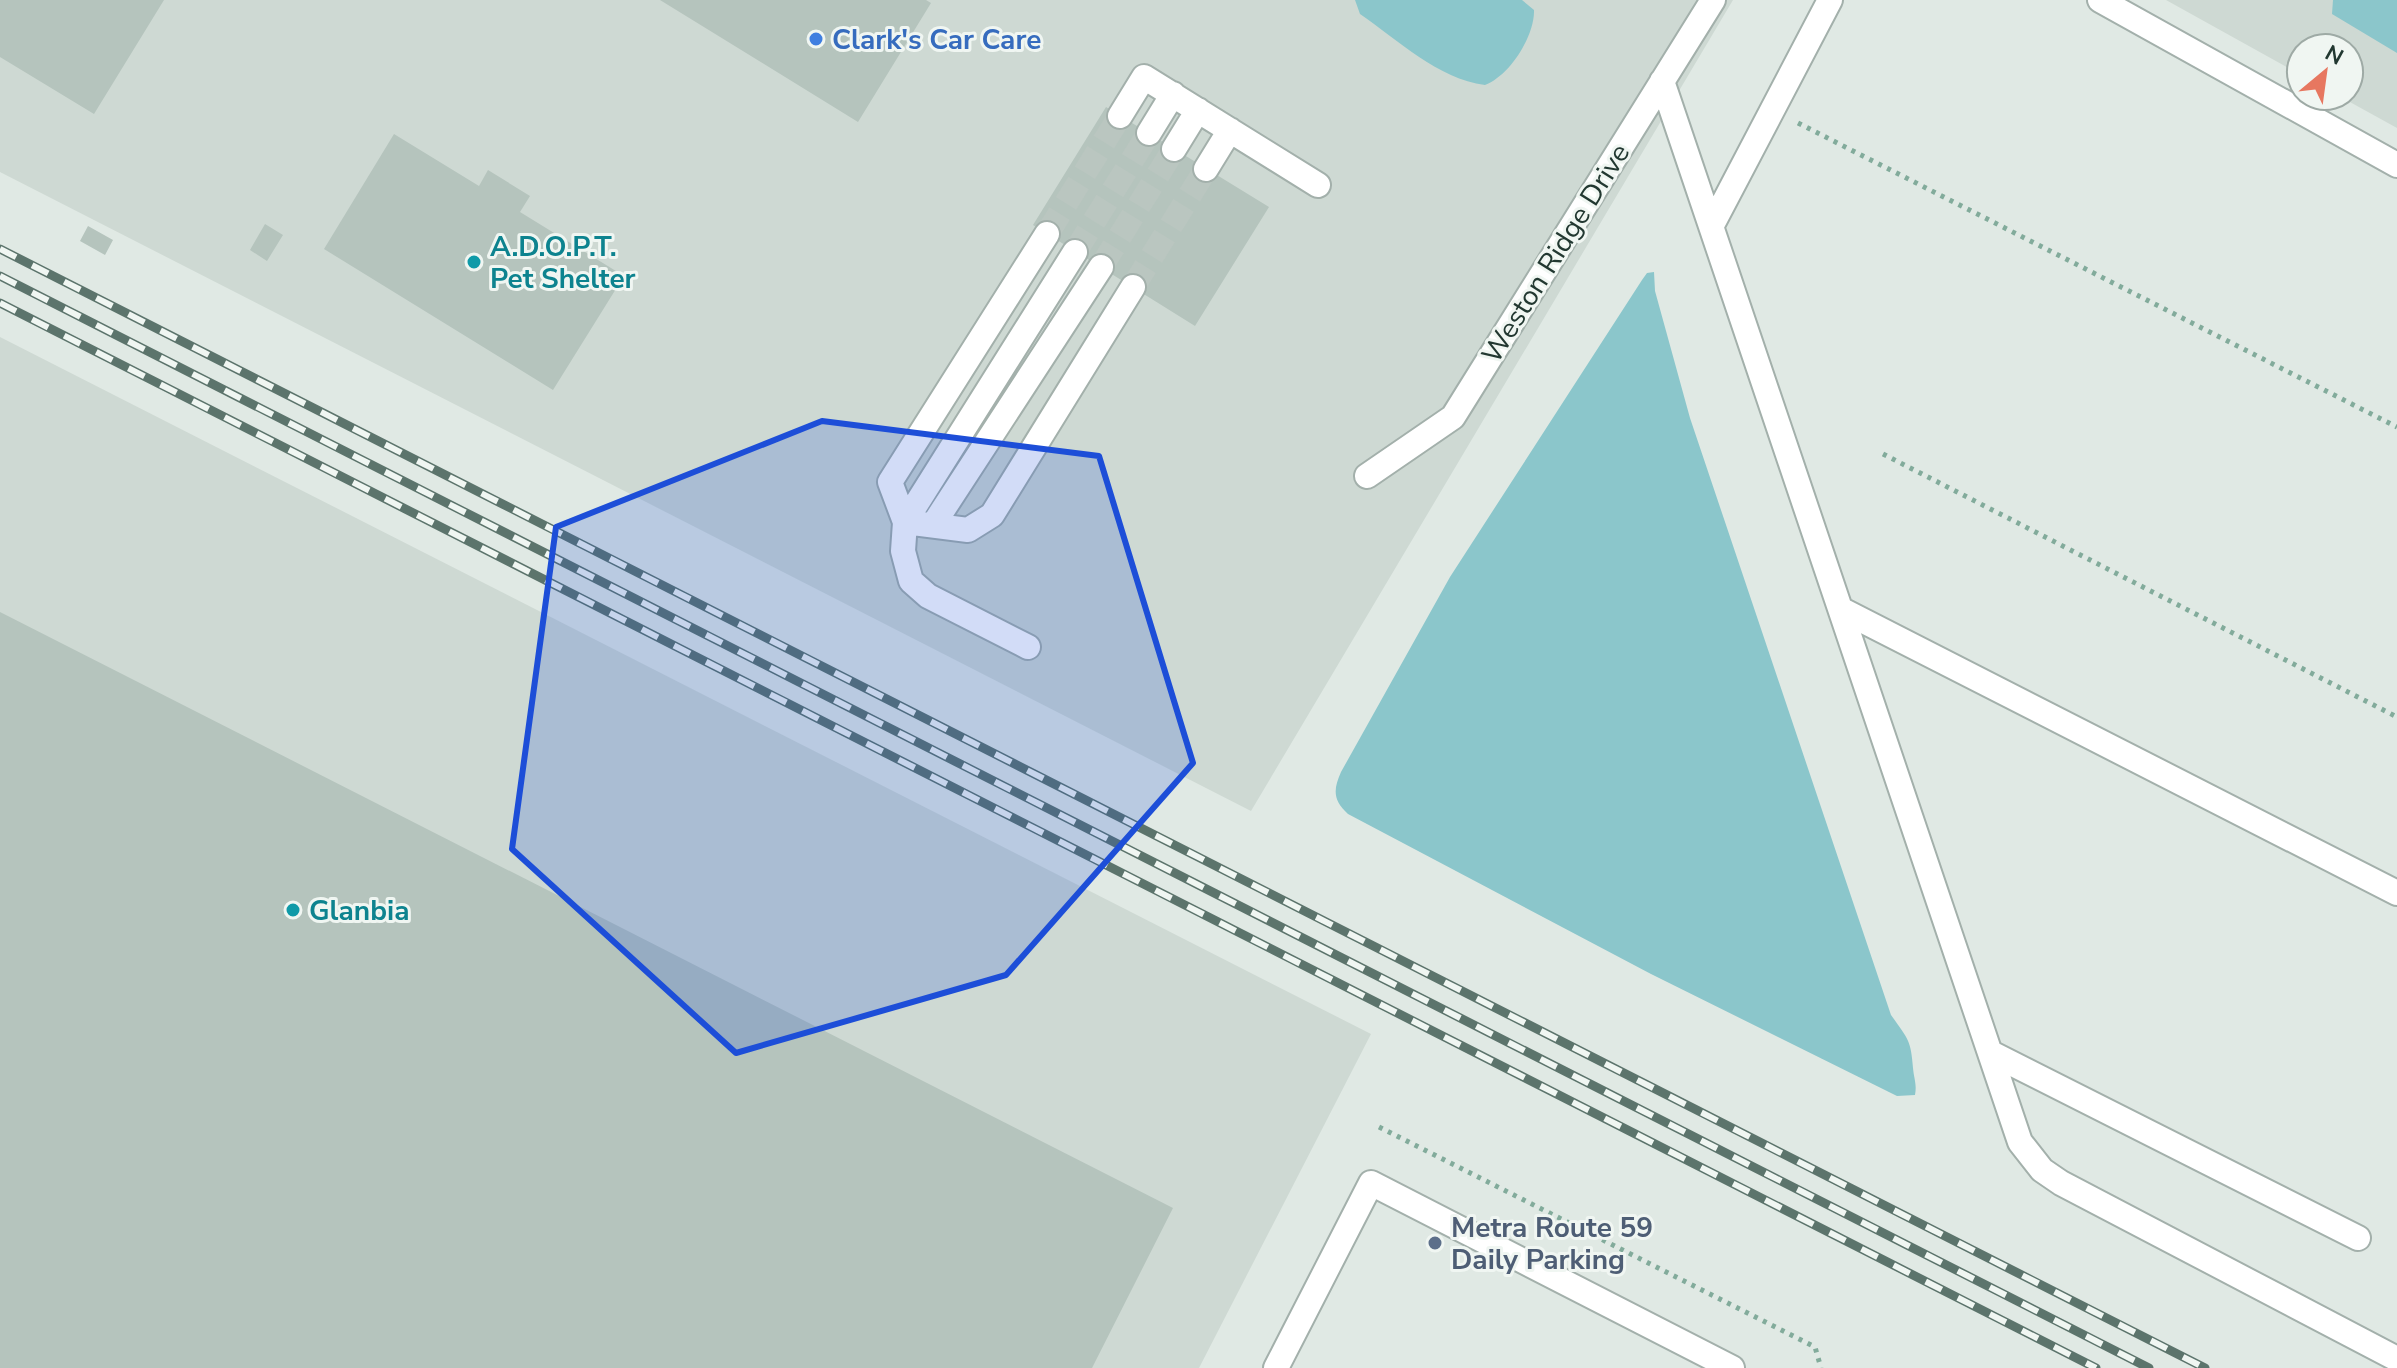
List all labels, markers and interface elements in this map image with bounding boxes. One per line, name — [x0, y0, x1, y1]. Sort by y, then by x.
place label: Clark's Car Care — [832, 21, 1041, 59]
marker: Clark's Car Care — [807, 30, 825, 48]
north arrow — [2285, 32, 2365, 112]
text: N — [2320, 38, 2349, 72]
street label: Weston Ridge Drive — [1473, 137, 1639, 371]
place label: A.D.O.P.T. Pet Shelter — [490, 228, 636, 298]
marker: A.D.O.P.T. Pet Shelter — [465, 253, 483, 271]
place label: Glanbia — [309, 892, 410, 930]
marker: Glanbia — [284, 901, 302, 919]
place label: Metra Route 59 Daily Parking — [1451, 1209, 1653, 1279]
marker: Metra Route 59 Daily Parking — [1426, 1234, 1444, 1252]

